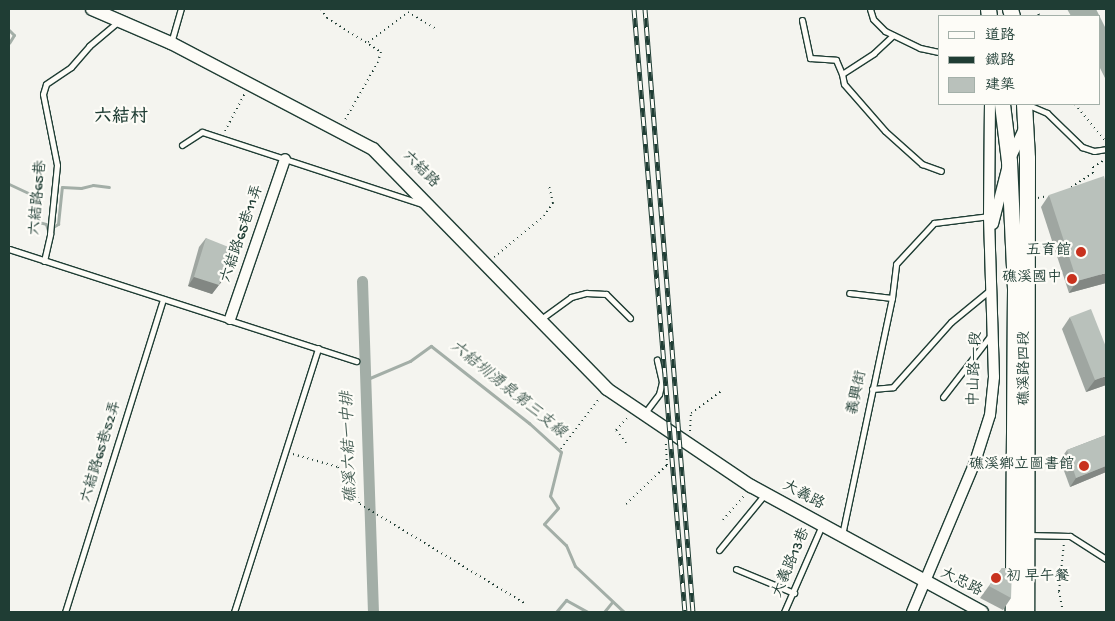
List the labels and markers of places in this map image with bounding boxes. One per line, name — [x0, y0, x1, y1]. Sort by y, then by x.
place label: 五育館 — [1026, 243, 1071, 261]
marker: 五育館 — [1075, 246, 1087, 258]
place label: 礁溪國中 — [1002, 270, 1062, 288]
marker: 礁溪國中 — [1066, 273, 1078, 285]
place label: 礁溪鄉立圖書館 — [969, 457, 1074, 475]
marker: 礁溪鄉立圖書館 — [1078, 460, 1090, 472]
place label: 初 早午餐 — [1006, 569, 1070, 587]
marker: 初 早午餐 — [990, 572, 1002, 584]

